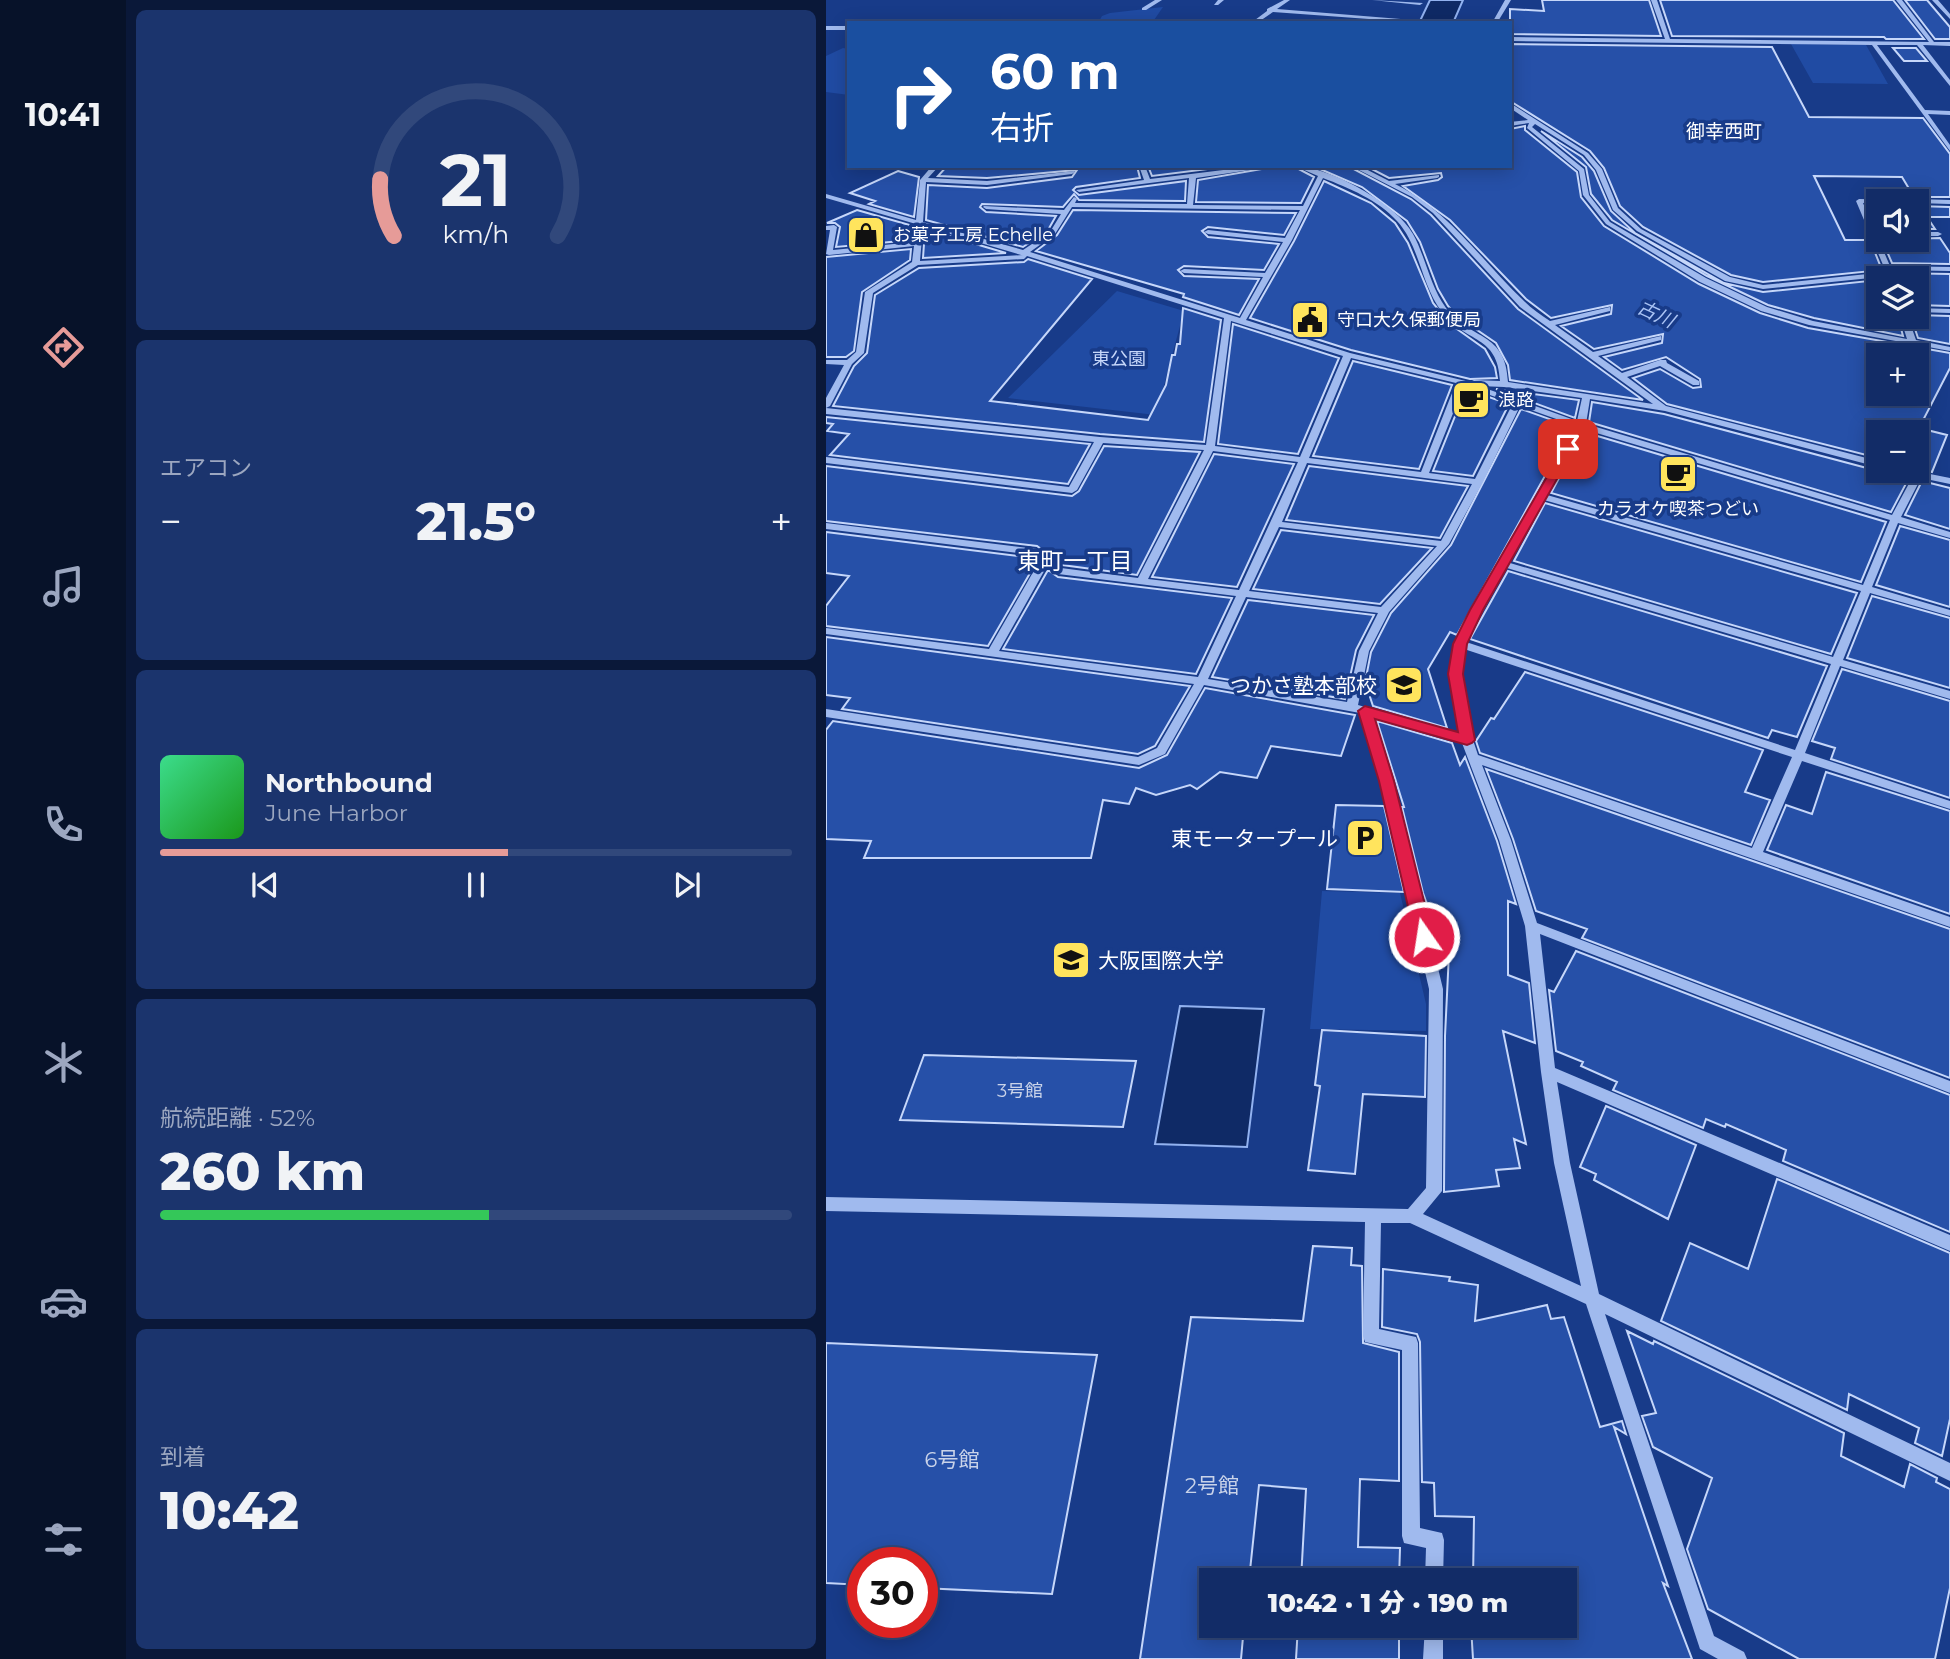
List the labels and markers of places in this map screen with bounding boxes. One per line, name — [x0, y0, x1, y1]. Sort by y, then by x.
shop icon: お菓子工房 Echelle — [845, 214, 887, 256]
place label: お菓子工房 Echelle — [893, 224, 1053, 246]
public building icon: 守口大久保郵便局 — [1289, 299, 1331, 341]
place label: 守口大久保郵便局 — [1337, 309, 1481, 331]
cafe icon: 浪路 — [1450, 379, 1492, 421]
place label: 浪路 — [1498, 389, 1534, 411]
pin — [1538, 419, 1598, 479]
cafe icon: カラオケ喫茶つどい — [1657, 453, 1699, 495]
place label: カラオケ喫茶つどい — [1597, 498, 1759, 520]
school or university icon: つかさ塾本部校 — [1383, 664, 1425, 706]
place label: つかさ塾本部校 — [1230, 673, 1377, 698]
parking icon: 東モータープール — [1344, 817, 1386, 859]
place label: 東モータープール — [1171, 826, 1338, 851]
school or university icon: 大阪国際大学 — [1050, 939, 1092, 981]
place label: 大阪国際大学 — [1098, 948, 1224, 973]

